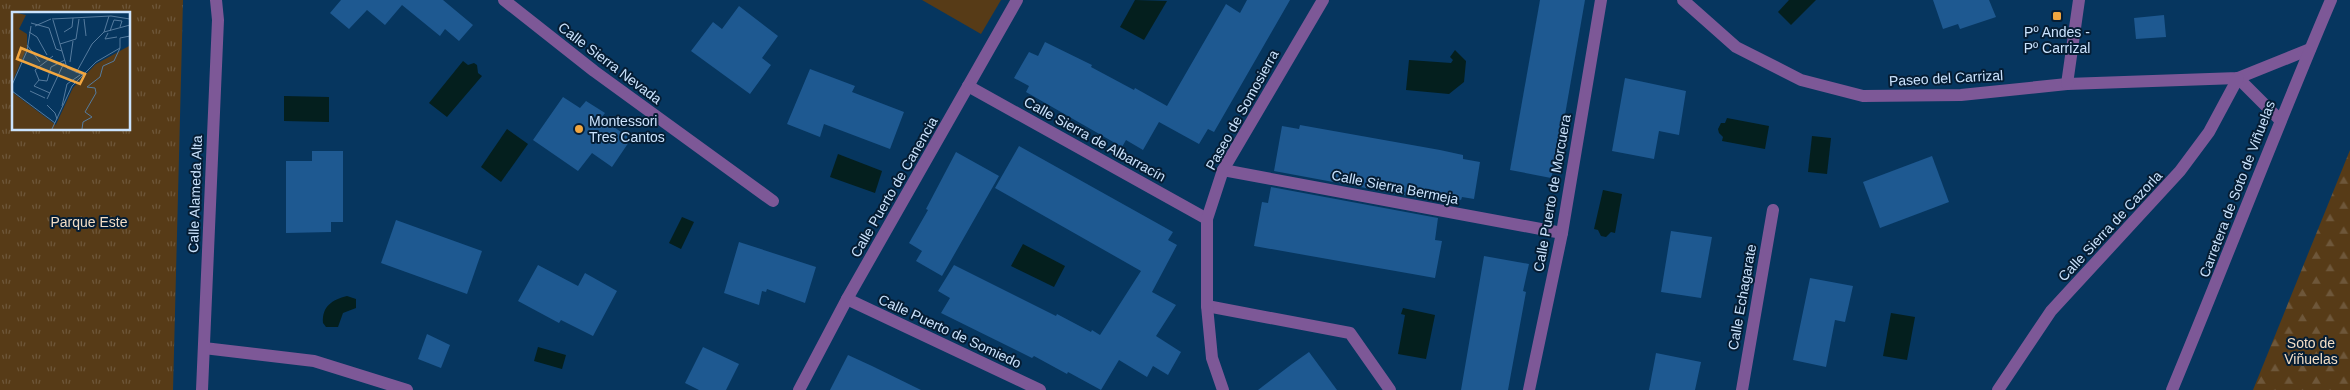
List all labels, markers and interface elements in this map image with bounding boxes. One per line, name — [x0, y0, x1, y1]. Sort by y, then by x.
marker: Pº Andes - Pº Carrizal — [2051, 10, 2063, 22]
inset map — [12, 12, 130, 130]
street label: Calle Sierra Nevada — [555, 19, 665, 107]
place label: Pº Andes - Pº Carrizal — [2024, 24, 2090, 56]
street label: Paseo de Somosierra — [1202, 47, 1282, 173]
street label: Paseo del Carrizal — [1888, 67, 2004, 89]
street label: Calle Sierra de Albarracín — [1021, 93, 1169, 185]
street label: Carretera de Soto de Viñuelas — [2196, 98, 2278, 280]
place label: Montessori Tres Cantos — [589, 113, 665, 145]
street label: Calle Puerto de Morcuera — [1530, 113, 1574, 273]
street label: Calle Puerto de Canencia — [847, 114, 941, 260]
marker: Montessori Tres Cantos — [573, 123, 585, 135]
street label: Calle Alameda Alta — [185, 135, 205, 253]
street label: Calle Sierra Bermeja — [1330, 167, 1460, 207]
street label: Calle Sierra de Cazorla — [2055, 167, 2165, 284]
park label: Parque Este — [50, 214, 128, 230]
street label: Calle Echagarate — [1725, 243, 1759, 351]
street label: Calle Puerto de Somiedo — [876, 291, 1024, 371]
park label: Soto de Viñuelas — [2284, 335, 2338, 367]

